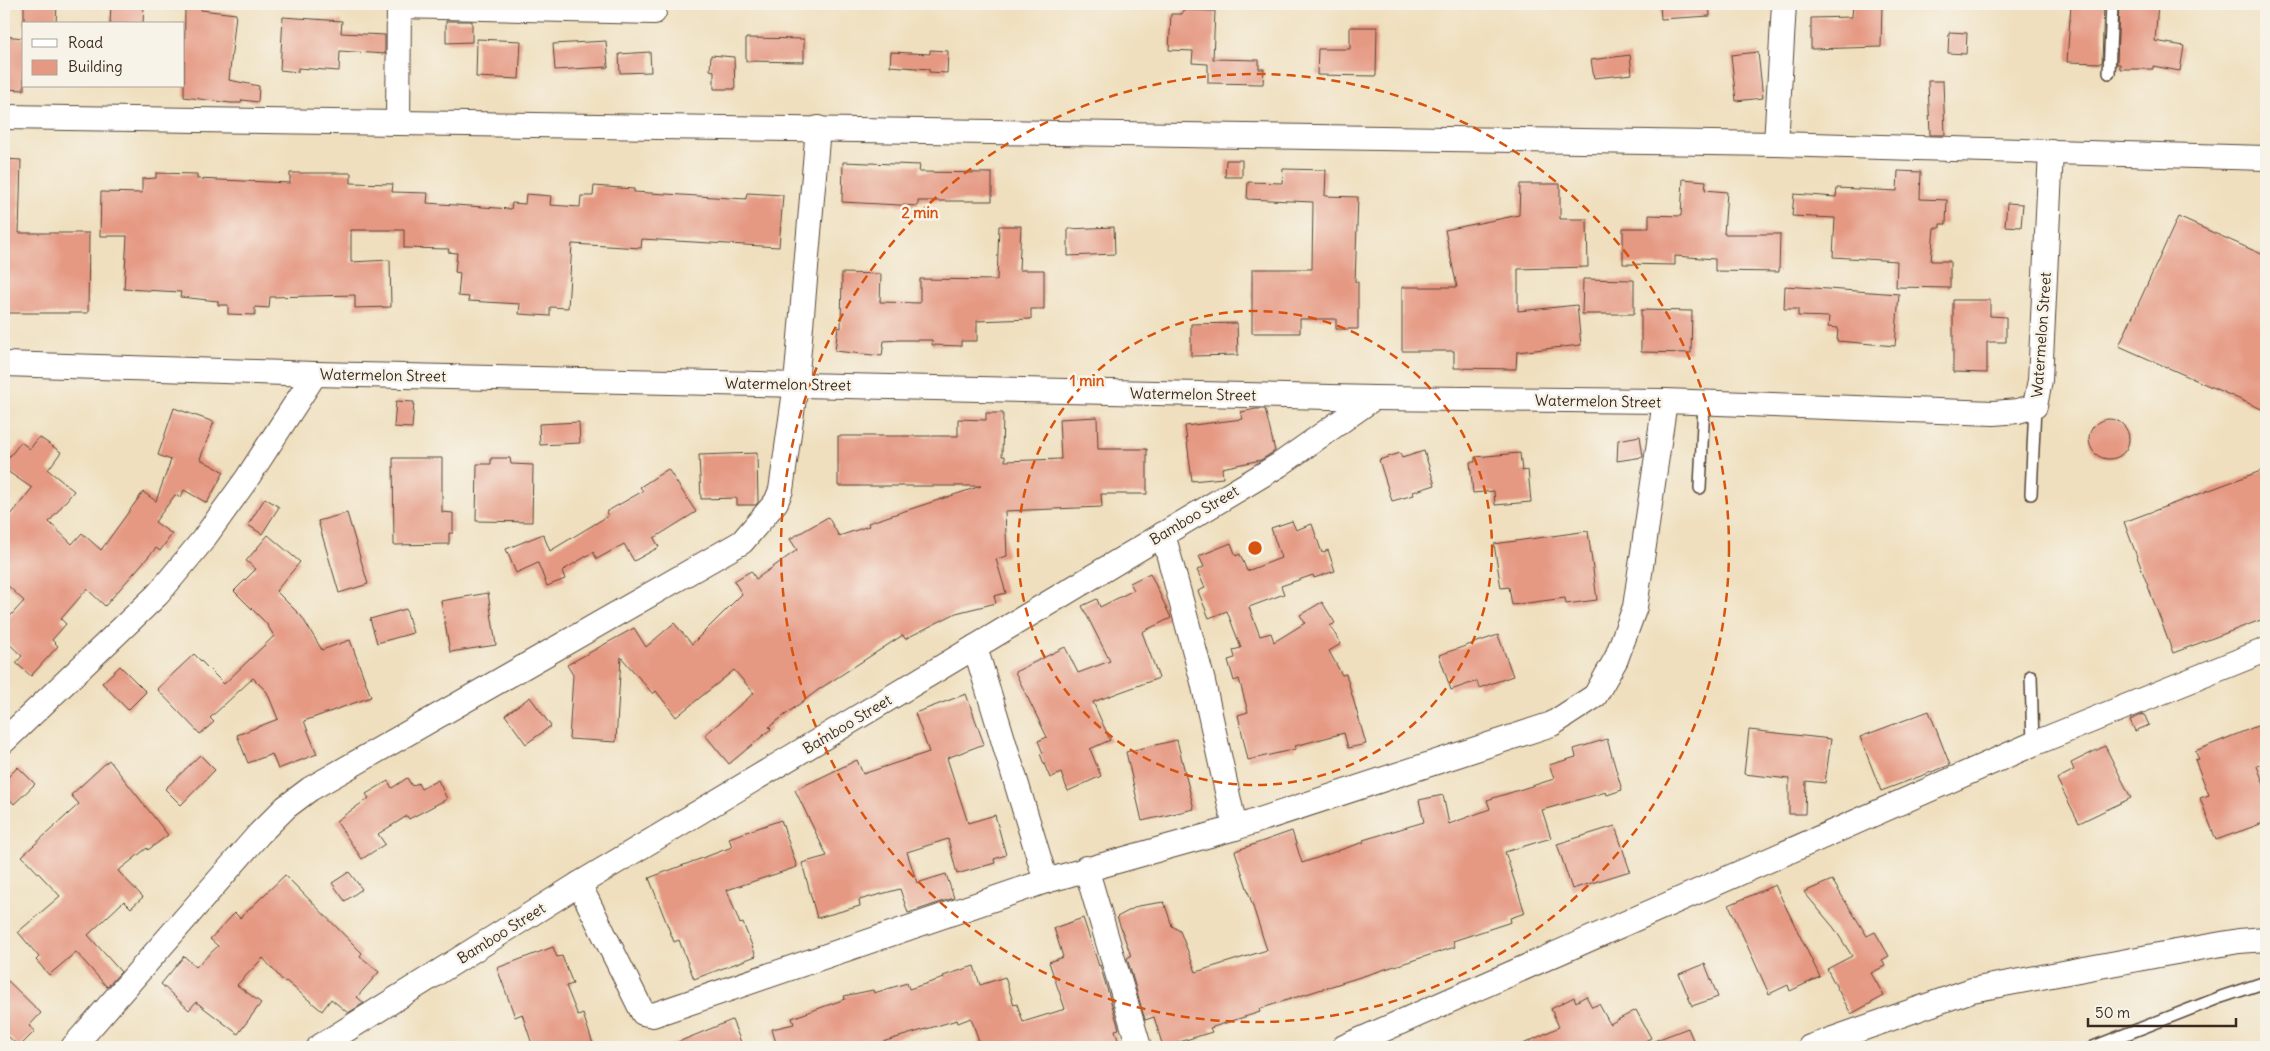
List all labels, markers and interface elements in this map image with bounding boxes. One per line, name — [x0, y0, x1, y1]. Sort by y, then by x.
legend — [22, 22, 185, 88]
text: Road — [68, 33, 103, 52]
text: Building — [68, 57, 123, 76]
text: 2 min — [902, 203, 939, 222]
street label: Watermelon Street — [2027, 271, 2055, 399]
street label: Watermelon Street — [320, 364, 446, 386]
text: 1 min — [1070, 371, 1105, 390]
street label: Watermelon Street — [725, 373, 851, 395]
street label: Watermelon Street — [1130, 383, 1256, 405]
street label: Watermelon Street — [1535, 390, 1661, 412]
street label: Bamboo Street — [1146, 481, 1242, 549]
centre of rings — [1246, 539, 1264, 557]
street label: Bamboo Street — [799, 690, 895, 758]
street label: Bamboo Street — [453, 898, 549, 968]
scale bar — [2088, 996, 2235, 1028]
text: 50 m — [2095, 1003, 2130, 1022]

